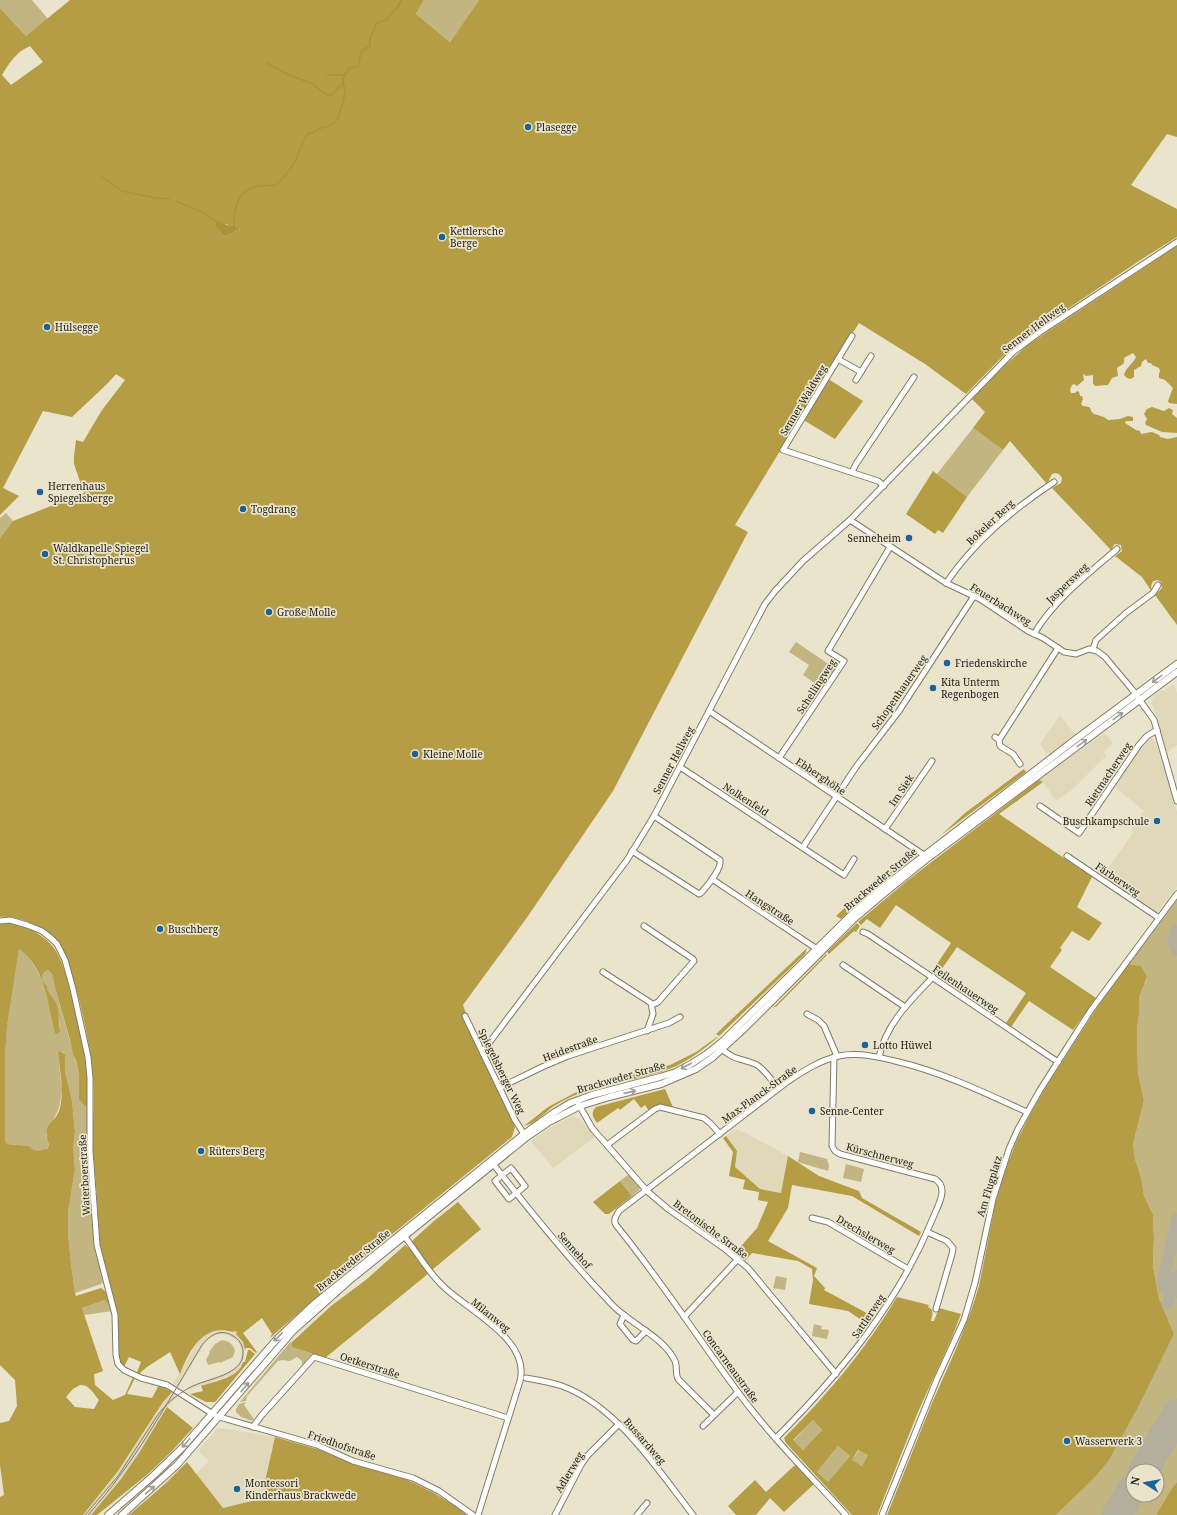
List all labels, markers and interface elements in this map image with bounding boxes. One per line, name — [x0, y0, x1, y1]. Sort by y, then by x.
place label: Plasegge — [536, 120, 577, 134]
marker: Plasegge — [523, 122, 533, 132]
place label: Kettlersche Berge — [450, 224, 503, 250]
marker: Kettlersche Berge — [437, 232, 447, 242]
street label: Senner Hellweg — [999, 299, 1068, 356]
place label: Hülsegge — [55, 320, 98, 334]
marker: Hülsegge — [42, 322, 52, 332]
street label: Senner Waldweg — [776, 361, 830, 438]
place label: Herrenhaus Spiegelsberge — [48, 479, 113, 505]
marker: Herrenhaus Spiegelsberge — [35, 487, 45, 497]
street label: Bokeler Berg — [963, 496, 1018, 548]
place label: Togdrang — [251, 502, 297, 516]
marker: Togdrang — [238, 504, 248, 514]
place label: Senneheim — [848, 531, 902, 545]
marker: Senneheim — [904, 533, 914, 543]
place label: Waldkapelle Spiegel St. Christopherus — [53, 541, 149, 567]
marker: Waldkapelle Spiegel St. Christopherus — [40, 549, 50, 559]
street label: Jaspersweg — [1042, 559, 1092, 607]
street label: Feuerbachweg — [968, 580, 1035, 629]
place label: Große Molle — [277, 605, 336, 619]
marker: Große Molle — [264, 607, 274, 617]
street label: Schopenhauerweg — [868, 651, 930, 732]
street label: Schellingweg — [793, 655, 839, 716]
place label: Friedenskirche — [955, 656, 1027, 670]
marker: Friedenskirche — [942, 658, 952, 668]
place label: Kita Unterm Regenbogen — [941, 675, 1000, 701]
one-way arrow — [1151, 675, 1162, 683]
marker: Kita Unterm Regenbogen — [928, 683, 938, 693]
one-way arrow — [1113, 712, 1124, 720]
street label: Senner Hellweg — [649, 723, 697, 796]
one-way arrow — [1076, 739, 1087, 747]
street label: Rietmacherweg — [1081, 739, 1135, 809]
place label: Kleine Molle — [423, 747, 483, 761]
marker: Kleine Molle — [410, 749, 420, 759]
street label: Ebberghöhe — [793, 754, 849, 798]
street label: Im Siek — [885, 771, 917, 809]
street label: Nolkenfeld — [720, 779, 772, 819]
place label: Buschkampschule — [1063, 814, 1149, 828]
marker: Buschkampschule — [1152, 816, 1162, 826]
street label: Brackweder Straße — [841, 844, 919, 914]
street label: Färberweg — [1093, 859, 1144, 900]
street label: Hangstraße — [743, 886, 797, 928]
place label: Buschberg — [168, 922, 219, 936]
marker: Buschberg — [155, 924, 165, 934]
street label: Feilenhauerweg — [930, 962, 1002, 1017]
street label: Spiegelsberger Weg — [475, 1026, 529, 1117]
street label: Heidestraße — [540, 1032, 600, 1064]
place label: Lotto Hüwel — [873, 1038, 932, 1052]
marker: Lotto Hüwel — [860, 1040, 870, 1050]
street label: Brackweder Straße — [575, 1058, 667, 1096]
street label: Max-Planck-Straße — [719, 1062, 799, 1126]
one-way arrow — [680, 1063, 692, 1070]
one-way arrow — [624, 1087, 637, 1095]
place label: Senne-Center — [820, 1104, 884, 1118]
marker: Senne-Center — [807, 1106, 817, 1116]
street label: Waterboerstraße — [75, 1134, 93, 1216]
street label: Kürschnerweg — [845, 1139, 916, 1171]
place label: Rüters Berg — [209, 1144, 265, 1158]
marker: Rüters Berg — [196, 1146, 206, 1156]
street label: Am Flugplatz — [973, 1154, 1005, 1218]
street label: Bretonische Straße — [671, 1196, 751, 1262]
street label: Drechslerweg — [834, 1212, 898, 1257]
street label: Brackweder Straße — [313, 1226, 393, 1294]
street label: Sennehof — [555, 1228, 596, 1273]
street label: Sattlerweg — [848, 1291, 888, 1341]
street label: Milanweg — [468, 1295, 514, 1336]
street label: Concarneaustraße — [700, 1327, 762, 1405]
one-way arrow — [273, 1333, 283, 1342]
street label: Oetkerstraße — [338, 1349, 402, 1381]
one-way arrow — [240, 1382, 249, 1393]
street label: Bussardweg — [621, 1415, 670, 1468]
street label: Friedhofstraße — [306, 1427, 378, 1463]
place label: Wasserwerk 3 — [1075, 1434, 1143, 1448]
marker: Wasserwerk 3 — [1062, 1436, 1072, 1446]
one-way arrow — [182, 1438, 191, 1448]
street label: Adlerweg — [551, 1448, 587, 1495]
north arrow — [1125, 1463, 1165, 1503]
text: N — [1127, 1475, 1143, 1487]
place label: Montessori Kinderhaus Brackwede — [245, 1476, 356, 1502]
marker: Montessori Kinderhaus Brackwede — [232, 1484, 242, 1494]
one-way arrow — [145, 1486, 155, 1495]

